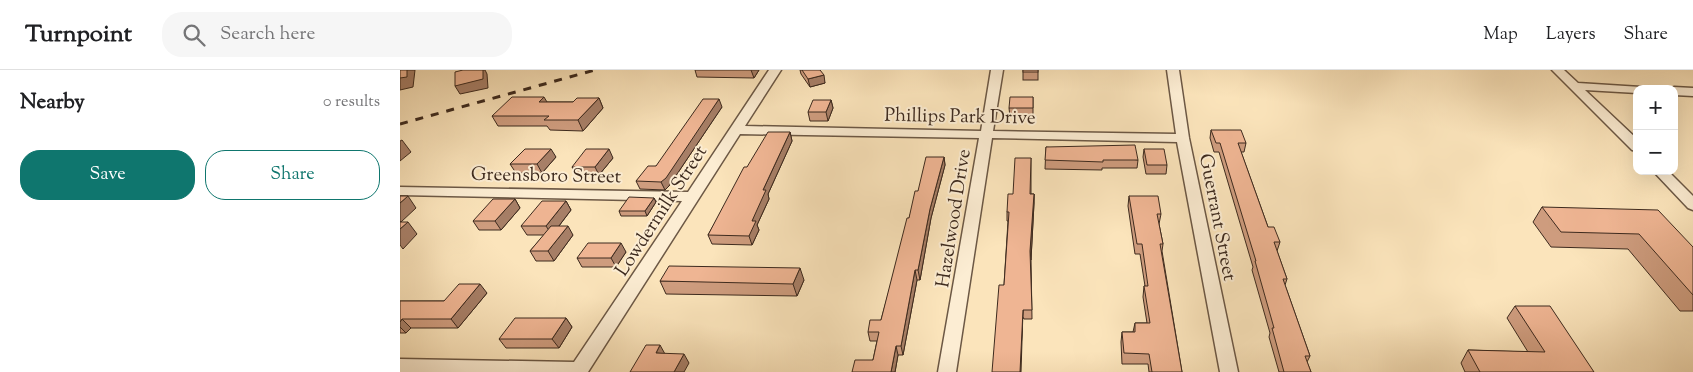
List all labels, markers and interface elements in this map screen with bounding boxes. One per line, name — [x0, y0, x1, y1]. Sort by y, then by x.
search box — [162, 12, 512, 57]
text: Turnpoint — [25, 18, 132, 52]
icon: search — [180, 21, 208, 49]
text: Search here — [220, 21, 315, 48]
text: Map — [1483, 22, 1518, 48]
text: Layers — [1546, 22, 1596, 48]
text: Share — [1624, 22, 1668, 48]
map controls — [1633, 85, 1678, 175]
button: + — [1633, 85, 1678, 130]
text: Nearby — [20, 88, 85, 118]
text: 0 results — [323, 91, 380, 114]
street label: Phillips Park Drive — [884, 103, 1036, 132]
button: − — [1633, 130, 1678, 175]
street label: Lowdermilk Street — [610, 140, 715, 282]
street label: Hazelwood Drive — [930, 147, 979, 290]
button: Save — [20, 150, 195, 200]
button: Share — [205, 150, 380, 200]
street label: Guerrant Street — [1191, 152, 1242, 284]
street label: Greensboro Street — [471, 162, 622, 191]

